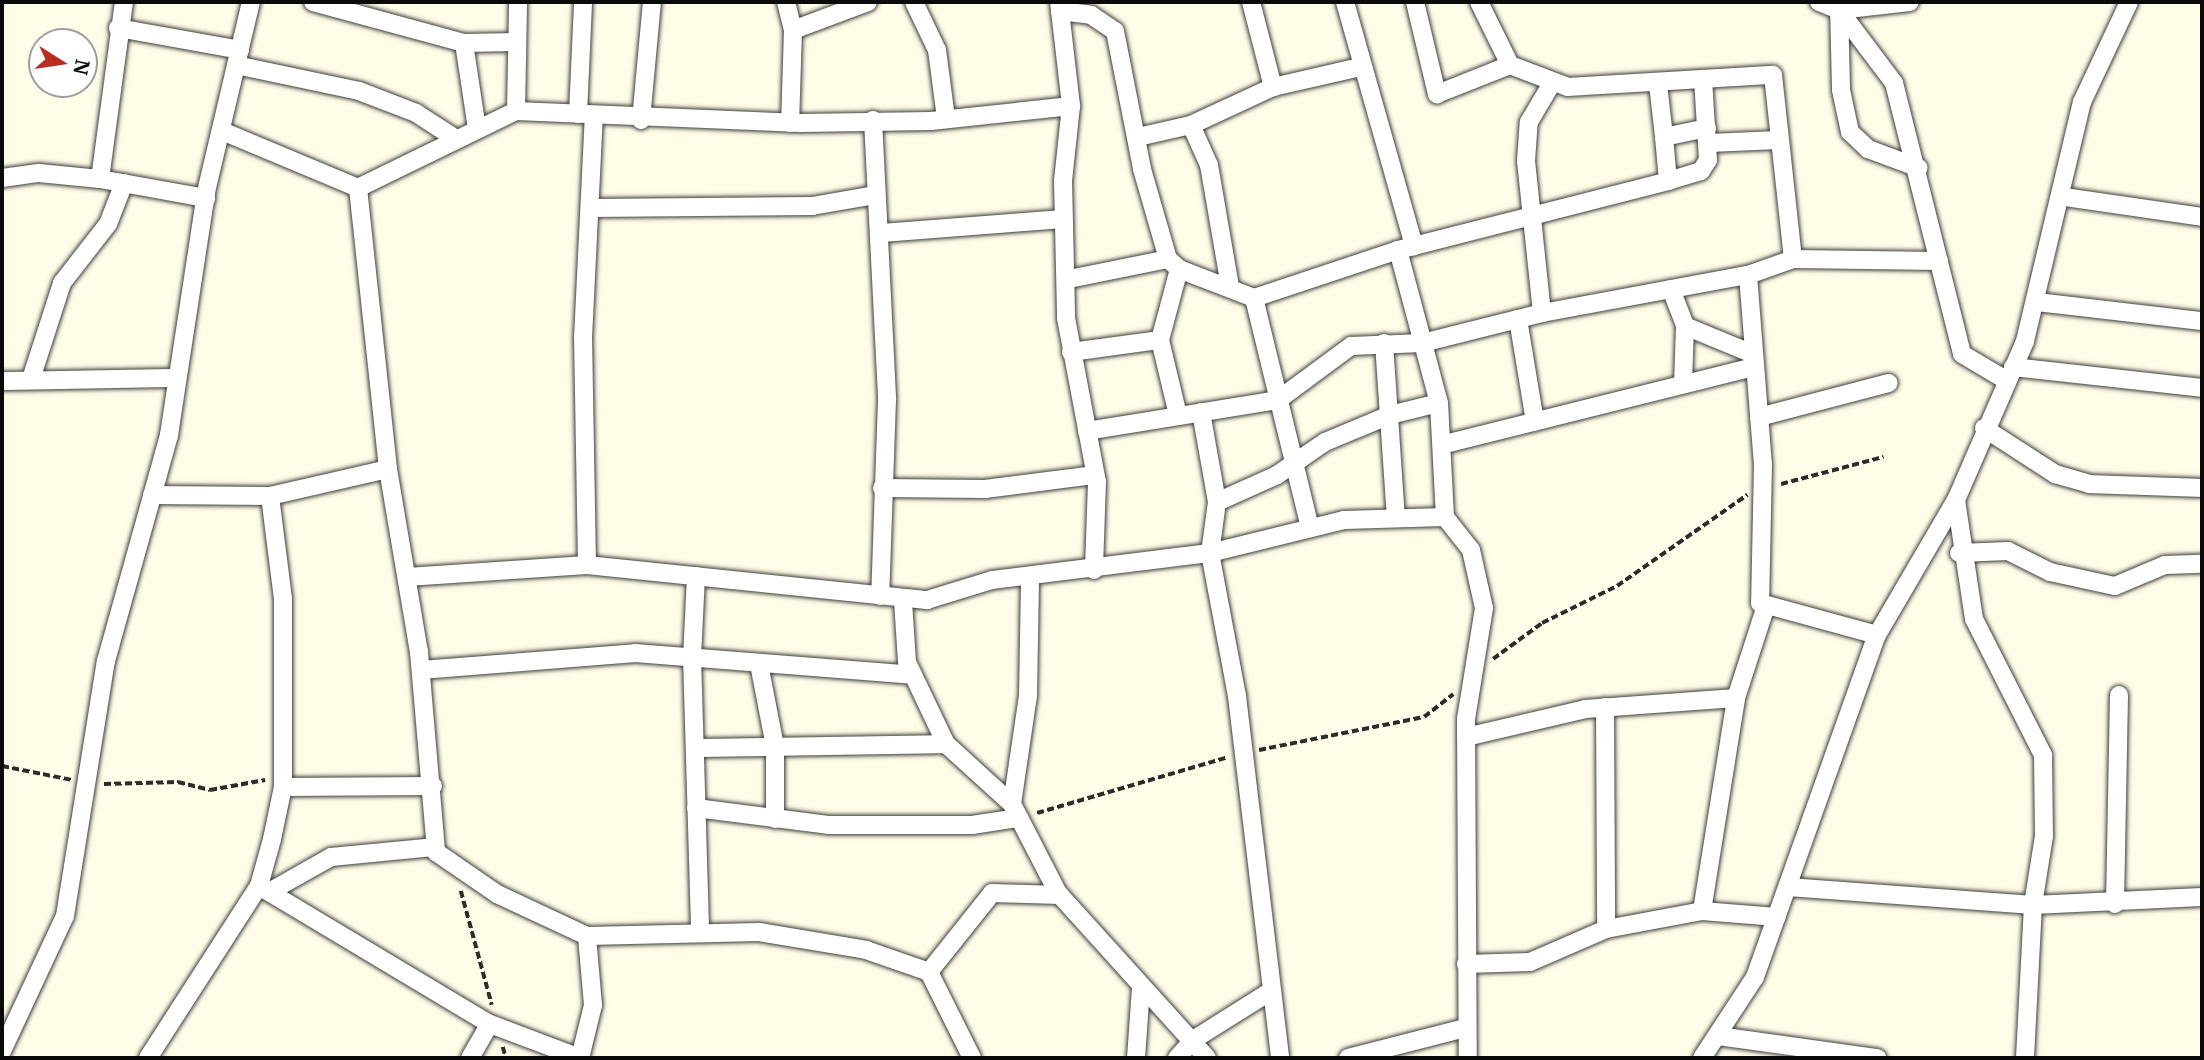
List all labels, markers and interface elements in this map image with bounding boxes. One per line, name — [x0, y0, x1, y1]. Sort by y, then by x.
north arrow — [28, 28, 98, 98]
text: N — [68, 57, 95, 77]

